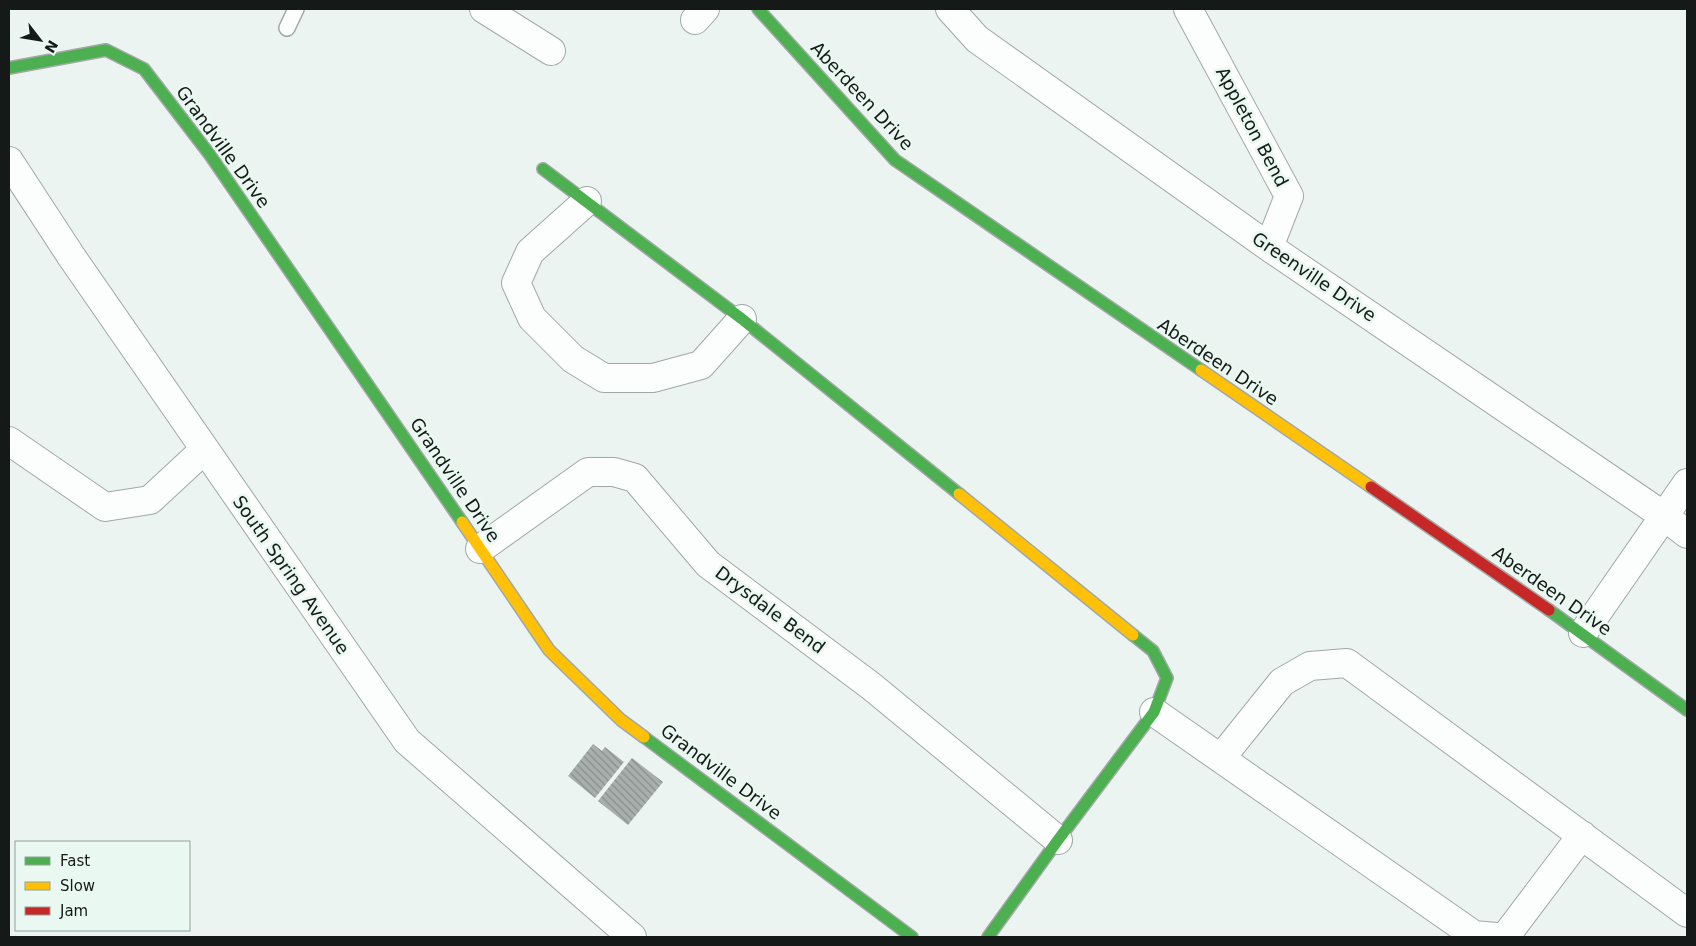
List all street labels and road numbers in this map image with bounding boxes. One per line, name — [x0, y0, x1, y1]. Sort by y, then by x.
street label: Aberdeen Drive — [807, 37, 918, 154]
street label: Appleton Bend — [1212, 63, 1293, 190]
street label: Grandville Drive — [172, 82, 275, 212]
street label: Greenville Drive — [1248, 227, 1380, 326]
street label: Aberdeen Drive — [1154, 314, 1282, 410]
street label: Grandville Drive — [406, 413, 505, 546]
street label: South Spring Avenue — [229, 491, 354, 658]
street label: Aberdeen Drive — [1489, 542, 1616, 640]
street label: Drysdale Bend — [711, 562, 829, 658]
street label: Grandville Drive — [657, 719, 786, 824]

